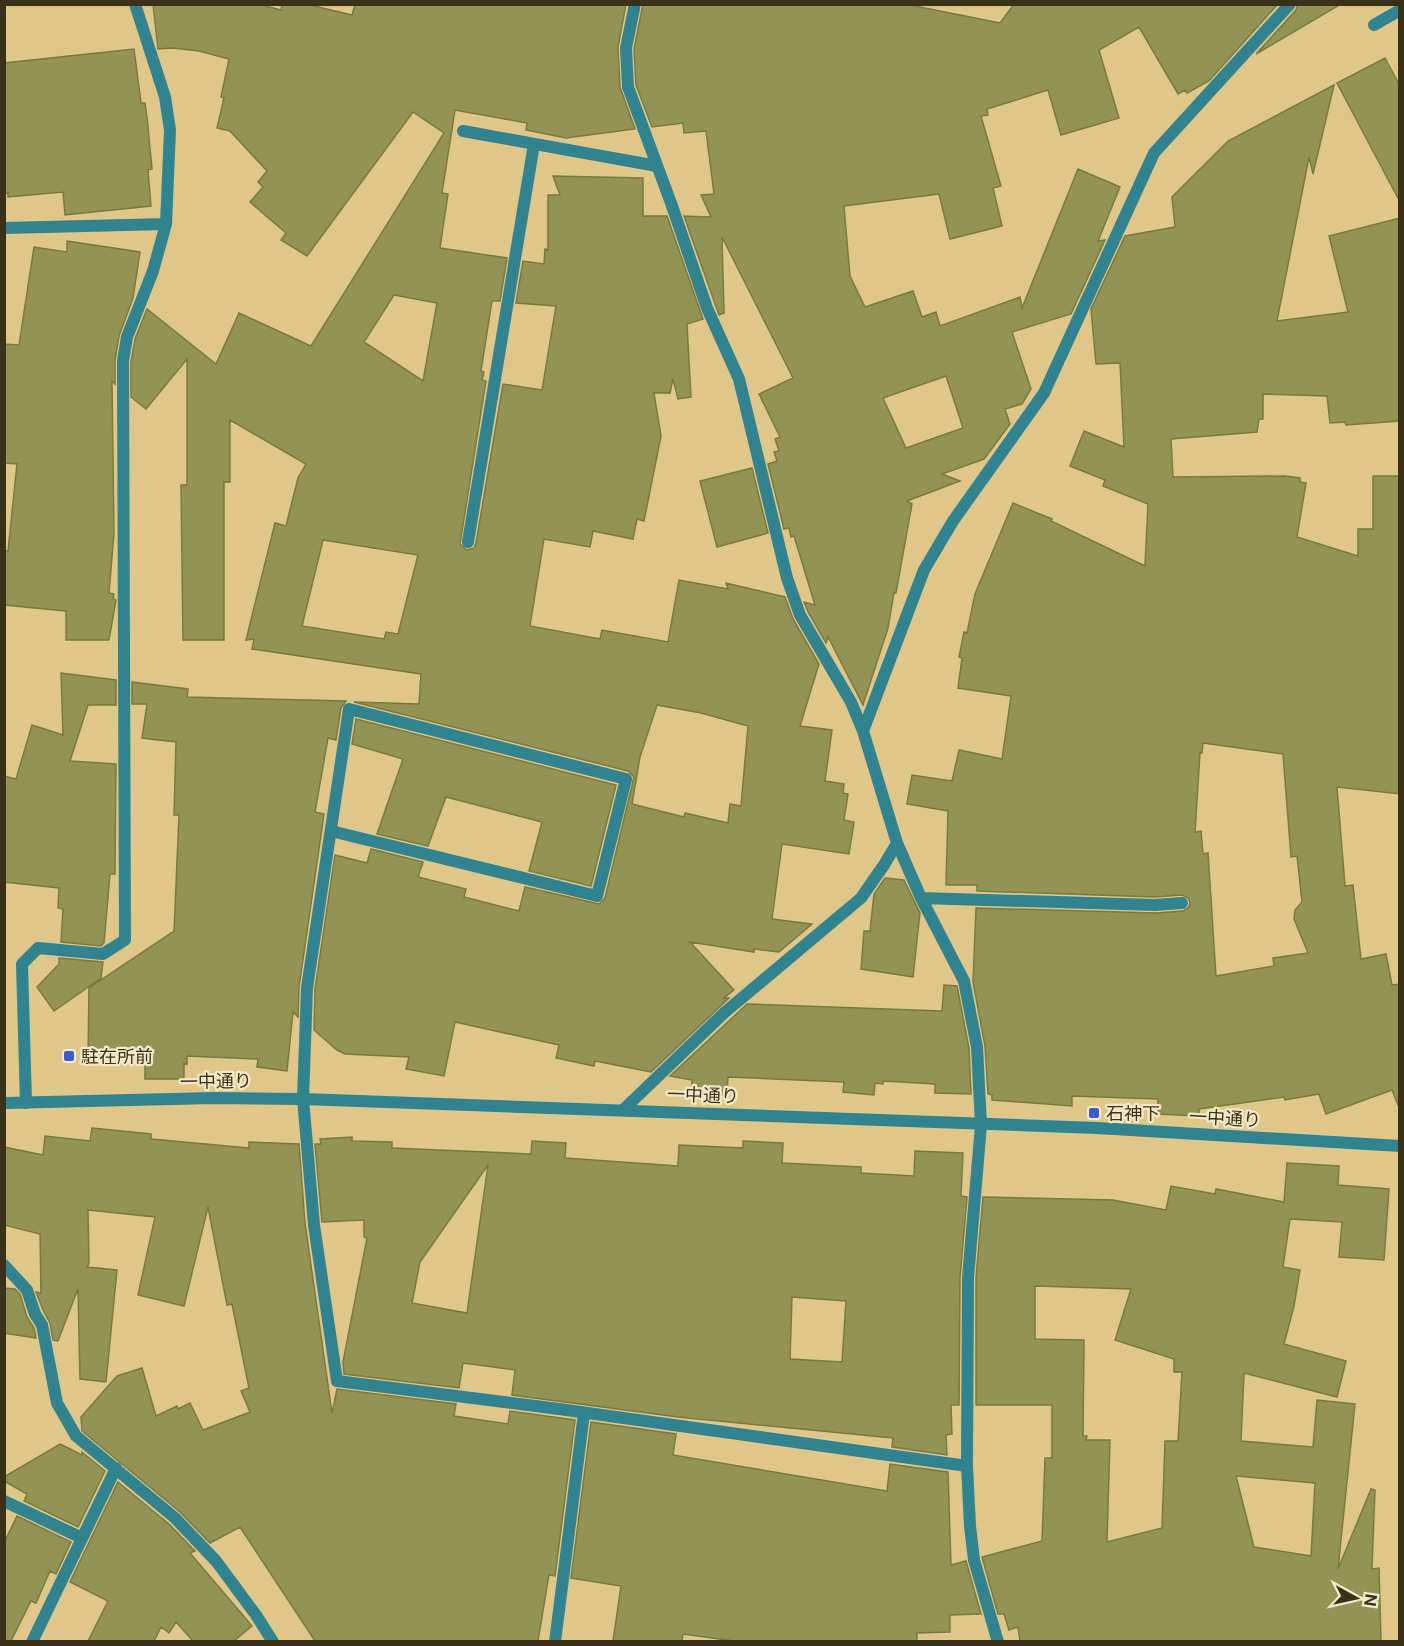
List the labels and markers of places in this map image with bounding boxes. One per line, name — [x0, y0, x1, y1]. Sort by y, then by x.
place label: 駐在所前 — [81, 1046, 153, 1067]
marker: 駐在所前 — [62, 1049, 76, 1063]
place label: 石神下 — [1106, 1103, 1160, 1124]
marker: 石神下 — [1087, 1106, 1101, 1120]

